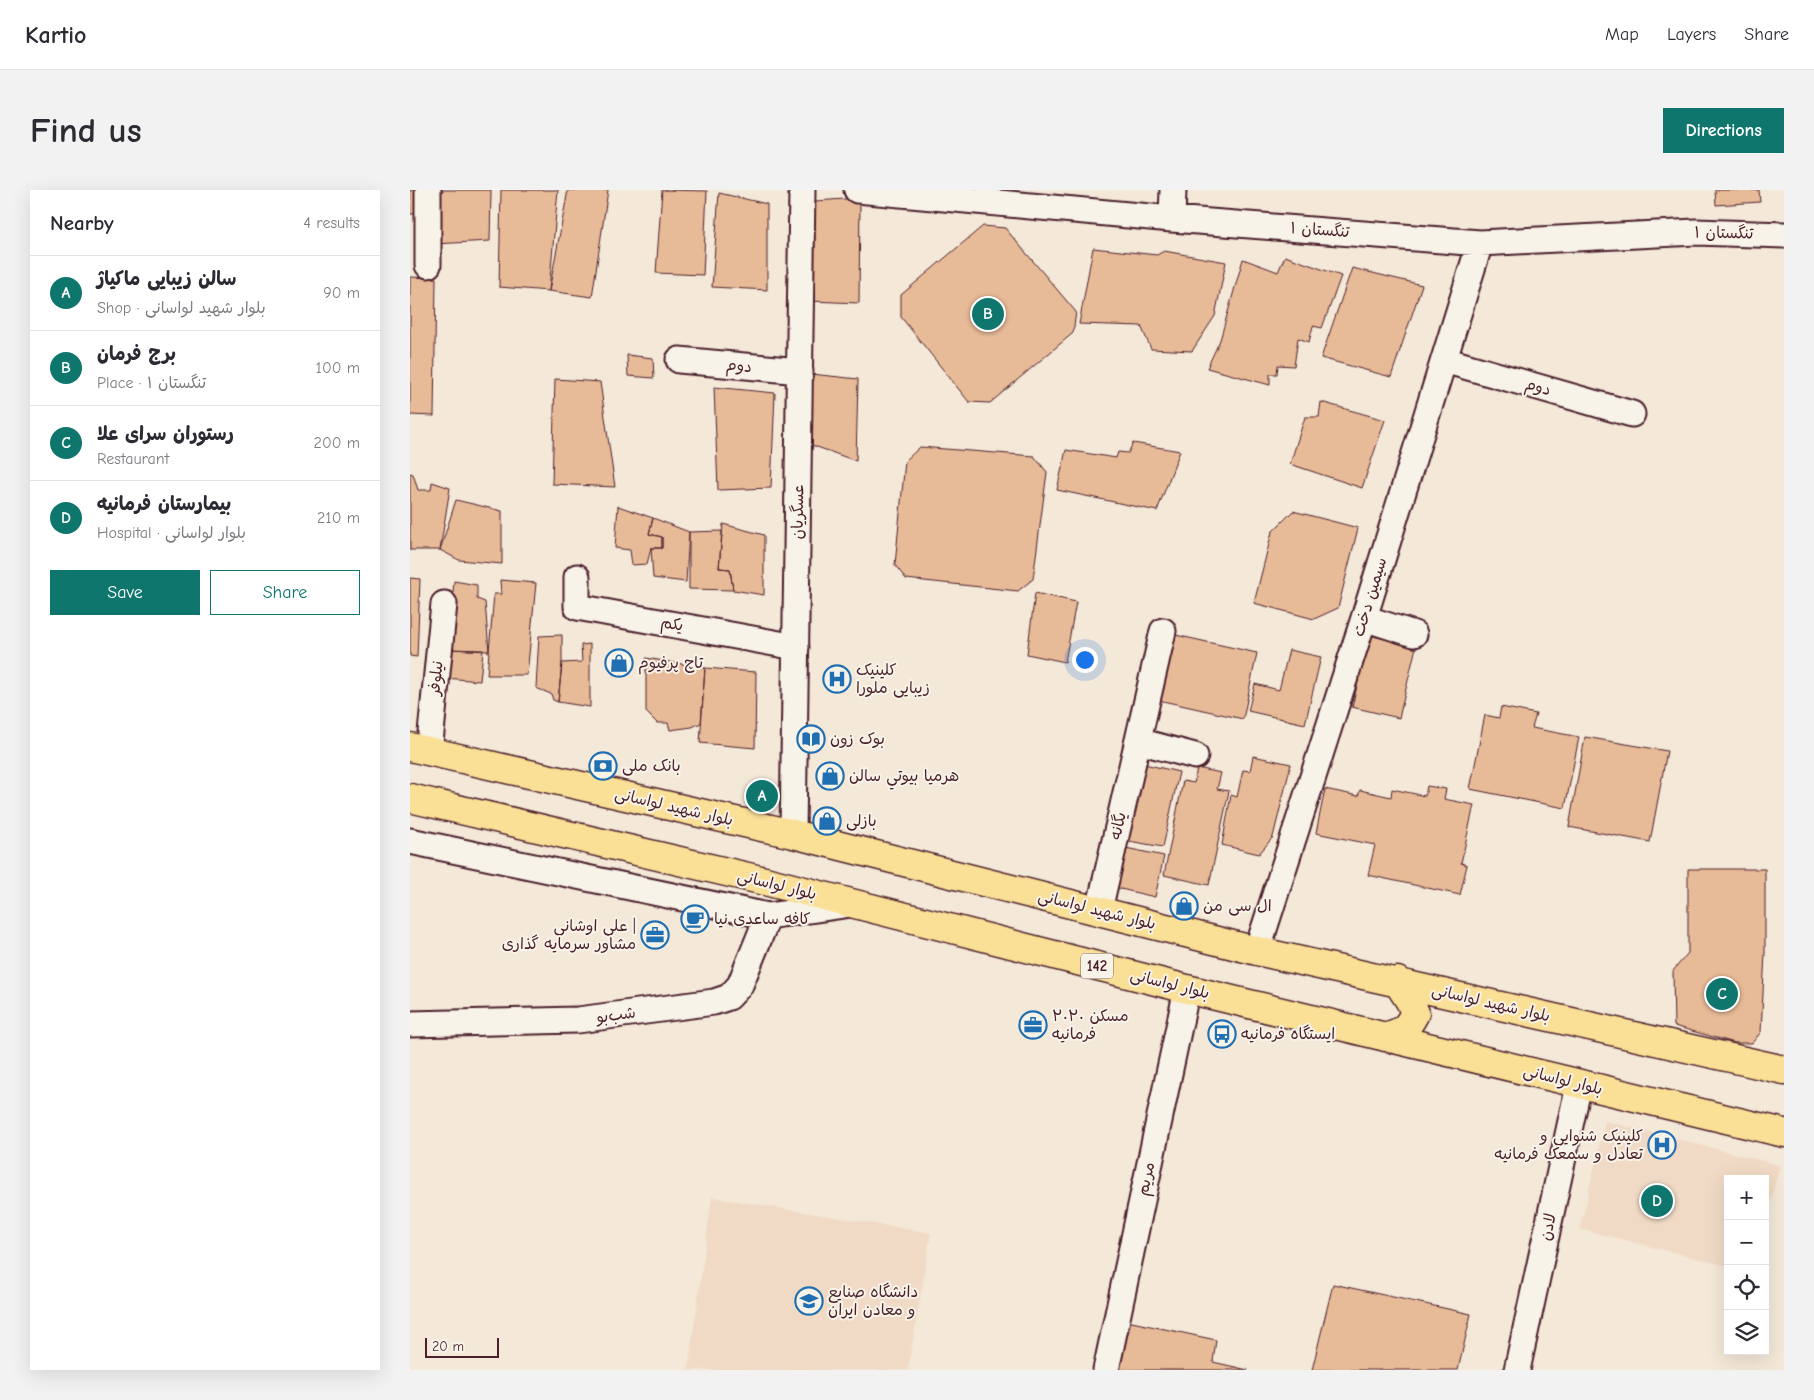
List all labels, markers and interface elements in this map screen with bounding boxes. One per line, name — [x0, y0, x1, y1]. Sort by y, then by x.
text: Kartio — [25, 21, 87, 49]
text: Map — [1605, 24, 1639, 45]
text: Layers — [1667, 24, 1716, 45]
text: Share — [1744, 24, 1789, 45]
button: Directions — [1663, 108, 1784, 153]
text: Find us — [30, 110, 142, 151]
text: Nearby — [50, 211, 114, 235]
text: 4 results — [303, 214, 360, 232]
street label: تنگستان ۱ — [1290, 218, 1351, 241]
street label: تنگستان ۱ — [1694, 222, 1754, 243]
text: سالن زیبایی ماکیاژ — [97, 268, 236, 290]
text: A — [62, 284, 70, 302]
text: 90 m — [323, 284, 360, 302]
pin: B — [972, 295, 1004, 333]
text: Shop · بلوار شهید لواسانی — [97, 299, 266, 317]
text: برج فرمان — [97, 343, 176, 365]
street label: دوم — [725, 356, 753, 379]
text: B — [61, 359, 71, 377]
text: 100 m — [316, 359, 360, 377]
text: Place · تنگستان ۱ — [97, 374, 206, 392]
street label: دوم — [1522, 375, 1553, 402]
text: رستوران سرای علا — [97, 423, 234, 445]
text: C — [61, 434, 71, 452]
text: 200 m — [314, 434, 360, 452]
text: Restaurant — [97, 450, 169, 468]
street label: عسگریان — [788, 484, 807, 540]
text: بیمارستان فرمانیه — [97, 493, 231, 515]
text: D — [61, 509, 71, 527]
text: 210 m — [317, 509, 360, 527]
text: Hospital · بلوار لواسانی — [97, 524, 246, 542]
street label: سیمین دخت — [1349, 555, 1391, 639]
button: Save — [50, 570, 200, 615]
button: Share — [210, 570, 360, 615]
street label: یکم — [659, 613, 685, 638]
your location — [1072, 647, 1098, 673]
shop icon: تاچ پرفيوم — [604, 648, 634, 678]
place label: تاچ پرفيوم — [638, 654, 703, 675]
street label: نیلوفر — [425, 660, 448, 698]
place label: کلینیک زیبایی ملورا — [856, 661, 930, 698]
hospital icon: کلینیک زیبایی ملورا — [822, 664, 852, 694]
library icon: بوک زون — [796, 724, 826, 754]
place label: بوک زون — [830, 730, 885, 749]
bank icon: بانک ملی — [588, 751, 618, 781]
place label: بانک ملی — [622, 757, 681, 776]
shop icon: هرميا بيوتي سالن — [815, 761, 845, 791]
place label: هرميا بيوتي سالن — [849, 767, 959, 790]
pin: A — [746, 777, 778, 815]
street label: بلوار شهید لواسانی — [613, 785, 735, 830]
shop icon: بازلی — [812, 806, 842, 836]
street label: یگانه — [1105, 810, 1130, 842]
place label: بازلی — [846, 812, 877, 831]
street label: بلوار لواسانی — [735, 866, 818, 904]
street label: بلوار شهید لواسانی — [1036, 887, 1158, 934]
shop icon: ال سی من — [1169, 891, 1199, 921]
place label: ال سی من — [1203, 897, 1272, 916]
cafe icon: کافه ساعدی نیا — [680, 904, 710, 934]
place label: کافه ساعدی نیا — [714, 910, 811, 928]
place label: علی اوشانی | مشاور سرمایه گذاری — [502, 917, 636, 953]
office icon: علی اوشانی | مشاور سرمایه گذاری — [640, 920, 670, 950]
road number: 142 — [1081, 954, 1113, 978]
street label: بلوار لواسانی — [1128, 965, 1211, 1003]
pin: C — [1706, 975, 1738, 1013]
street label: بلوار شهید لواسانی — [1430, 981, 1552, 1026]
street label: شب‌بو — [593, 1003, 637, 1028]
place label: مسکن ۲۰۲۰ فرمانیه — [1052, 1007, 1128, 1043]
office icon: مسکن ۲۰۲۰ فرمانیه — [1018, 1010, 1048, 1040]
bus stop icon: ایستگاه فرمانیه — [1207, 1019, 1237, 1049]
place label: ایستگاه فرمانیه — [1241, 1024, 1335, 1043]
street label: بلوار لواسانی — [1521, 1061, 1604, 1099]
place label: کلینیک شنوایی و تعادل و سمعک فرمانیه — [1495, 1127, 1643, 1163]
hospital icon: کلینیک شنوایی و تعادل و سمعک فرمانیه — [1647, 1130, 1677, 1160]
street label: مریم — [1134, 1161, 1161, 1198]
map controls — [1724, 1175, 1769, 1355]
button: + — [1724, 1175, 1769, 1220]
pin: D — [1641, 1182, 1673, 1220]
street label: لادن — [1536, 1212, 1560, 1242]
button: − — [1724, 1220, 1769, 1265]
button: locate — [1724, 1265, 1769, 1310]
place label: دانشگاه صنایع و معادن ایران — [828, 1282, 918, 1319]
school or university icon: دانشگاه صنایع و معادن ایران — [794, 1286, 824, 1316]
button: layers — [1724, 1310, 1769, 1355]
scale bar — [425, 1335, 499, 1358]
text: 20 m — [432, 1338, 464, 1355]

